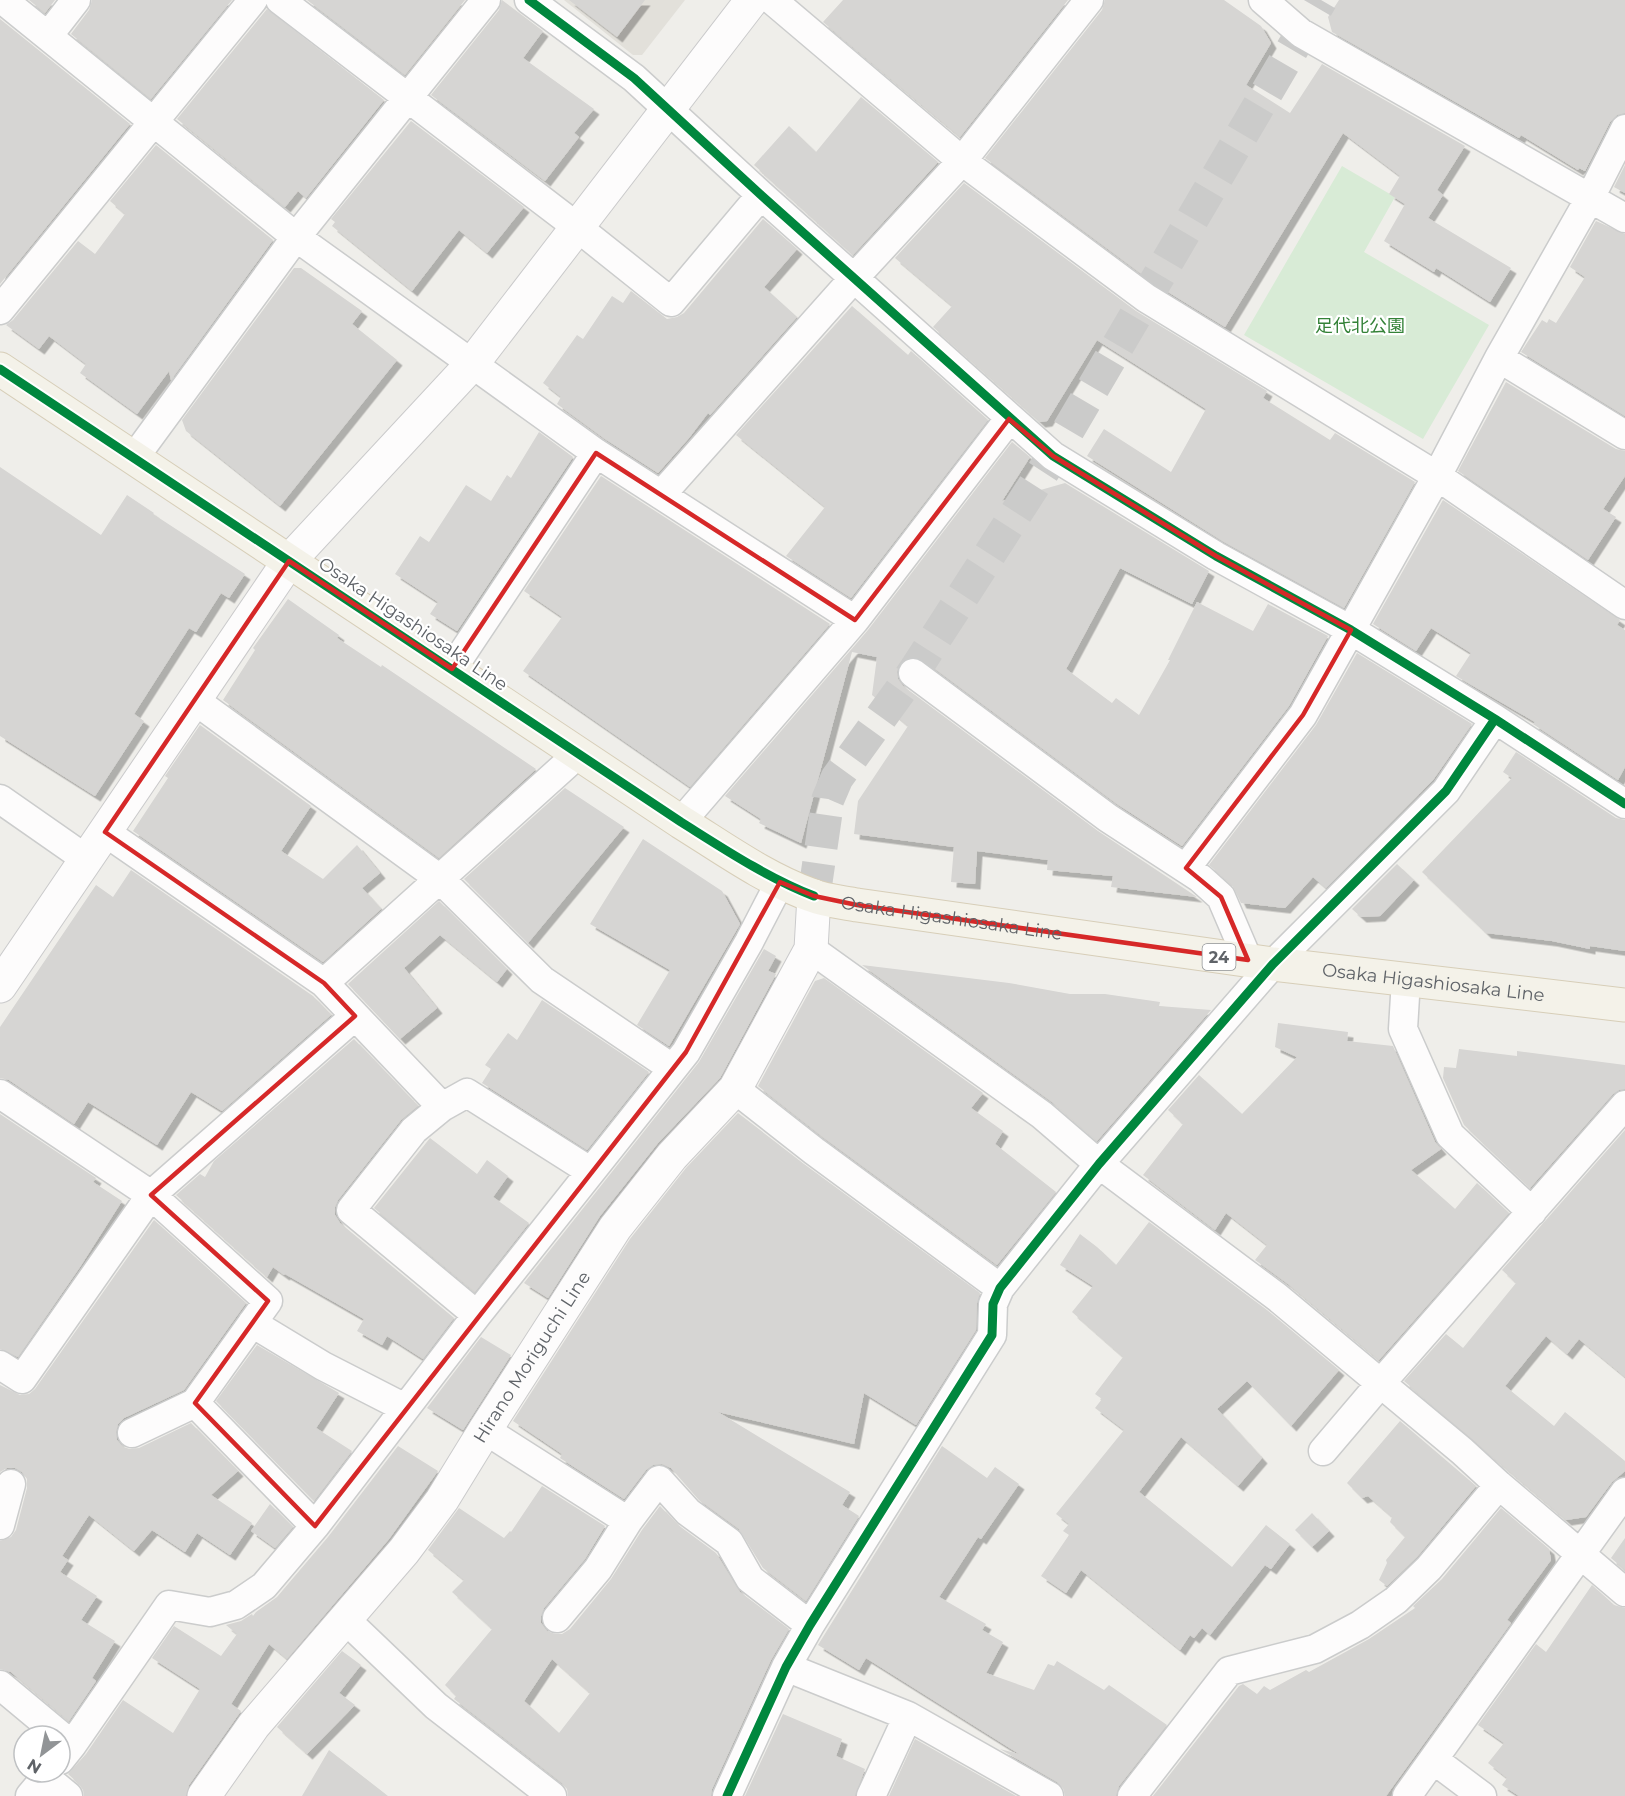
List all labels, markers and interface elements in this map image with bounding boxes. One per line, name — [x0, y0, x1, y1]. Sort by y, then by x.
park label: 足代北公園 — [1315, 315, 1405, 337]
street label: Osaka Higashiosaka Line — [314, 552, 512, 696]
street label: Osaka Higashiosaka Line — [839, 891, 1064, 945]
road number: 24 — [1202, 944, 1236, 970]
street label: Osaka Higashiosaka Line — [1321, 959, 1546, 1007]
street label: Hirano Moriguchi Line — [469, 1267, 595, 1447]
north arrow — [12, 1724, 72, 1784]
text: N — [24, 1755, 45, 1778]

